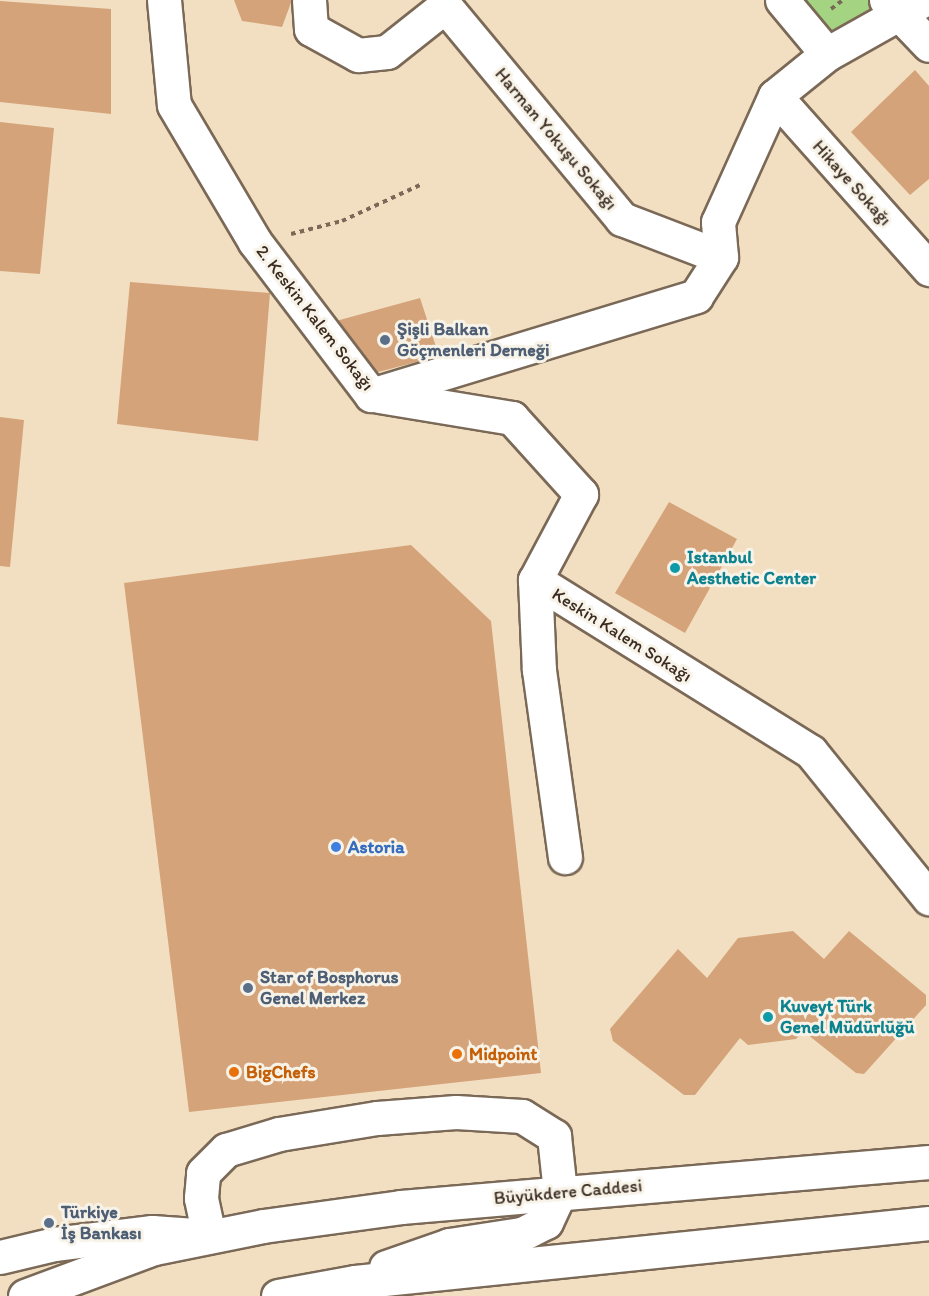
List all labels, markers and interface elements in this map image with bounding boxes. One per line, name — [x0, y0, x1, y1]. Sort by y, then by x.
street label: Harman Yokuşu Sokağı — [491, 64, 621, 214]
street label: Hikaye Sokağı — [808, 136, 896, 230]
street label: 2. Keskin Kalem Sokağı — [252, 241, 378, 395]
place label: Şişli Balkan Göçmenleri Derneği — [397, 319, 549, 362]
marker: Şişli Balkan Göçmenleri Derneği — [378, 333, 392, 347]
place label: Istanbul Aesthetic Center — [687, 547, 816, 590]
marker: Istanbul Aesthetic Center — [668, 561, 682, 575]
street label: Keskin Kalem Sokağı — [548, 583, 696, 687]
place label: Astoria — [348, 836, 405, 858]
marker: Astoria — [329, 840, 343, 854]
place label: Star of Bosphorus Genel Merkez — [260, 967, 399, 1010]
marker: Star of Bosphorus Genel Merkez — [241, 981, 255, 995]
place label: Kuveyt Türk Genel Müdürlüğü — [780, 996, 914, 1038]
marker: Kuveyt Türk Genel Müdürlüğü — [761, 1010, 775, 1024]
place label: Midpoint — [469, 1043, 537, 1065]
marker: Midpoint — [450, 1047, 464, 1061]
place label: BigChefs — [246, 1061, 316, 1083]
marker: BigChefs — [227, 1065, 241, 1079]
street label: Büyükdere Caddesi — [493, 1175, 643, 1209]
place label: Türkiye İş Bankası — [61, 1202, 142, 1244]
marker: Türkiye İş Bankası — [42, 1216, 56, 1230]

